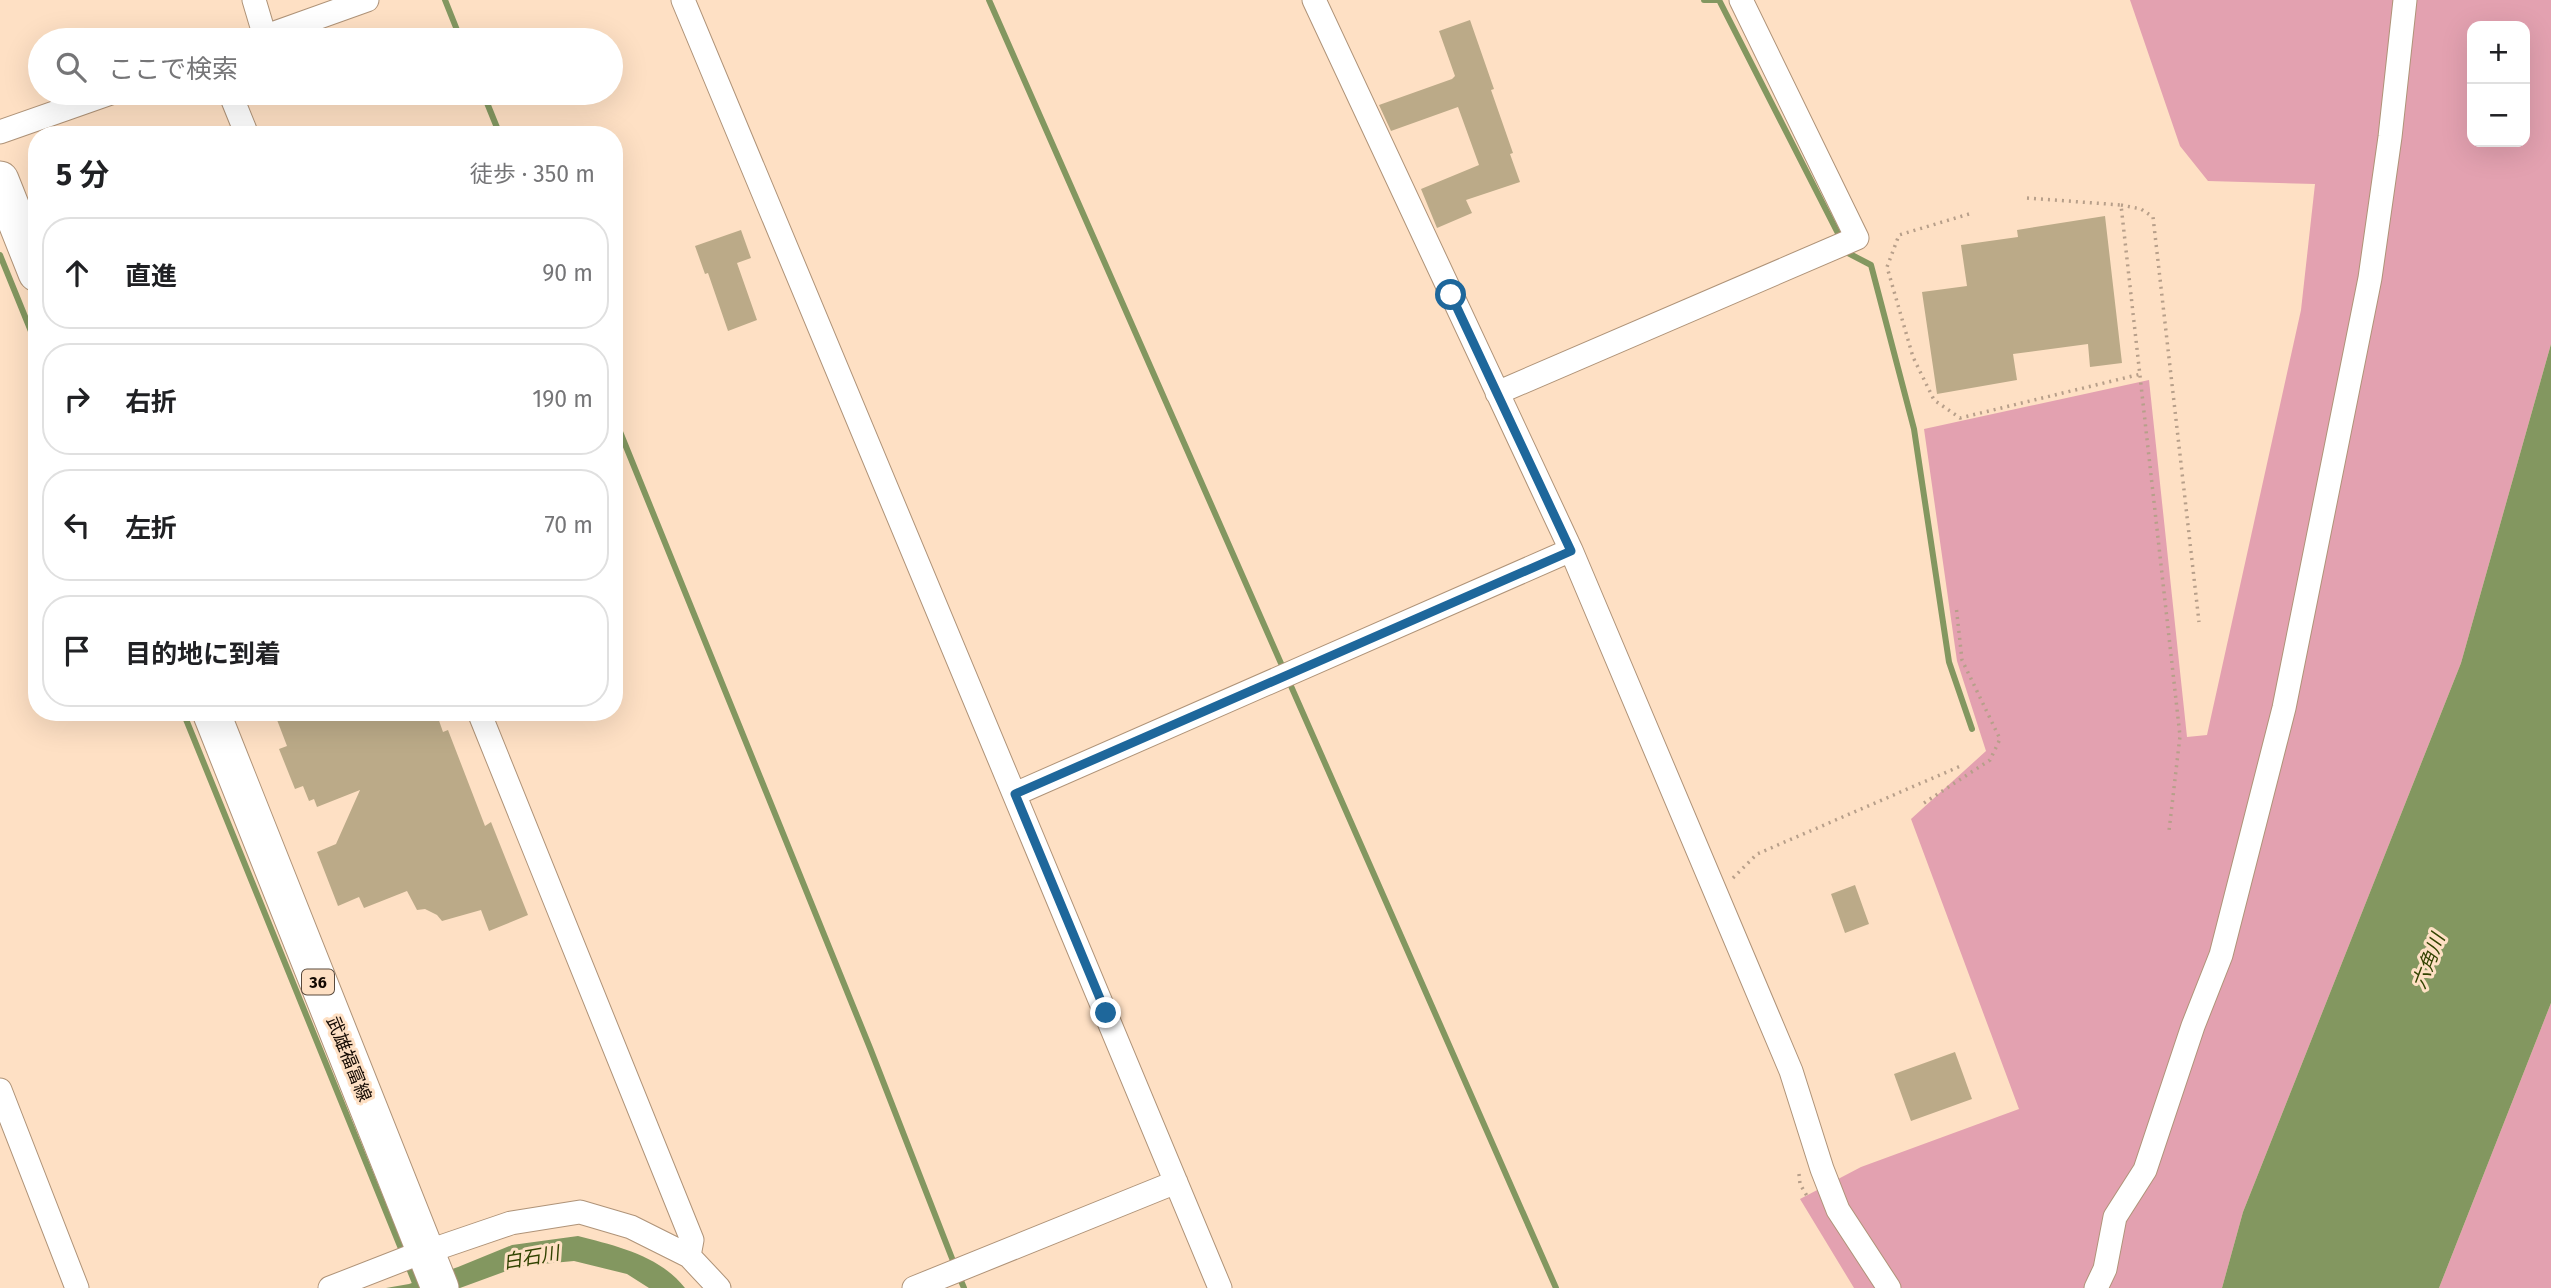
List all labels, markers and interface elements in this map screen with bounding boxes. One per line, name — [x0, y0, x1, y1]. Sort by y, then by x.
map controls — [2467, 21, 2530, 147]
button: + — [2467, 21, 2530, 84]
search box — [28, 28, 623, 105]
icon: search — [52, 48, 90, 86]
text: ここで検索 — [108, 54, 238, 85]
button: − — [2467, 84, 2530, 147]
text: 5 分 — [56, 157, 109, 193]
text: 徒歩 · 350 m — [470, 160, 595, 188]
icon: ahead — [58, 254, 96, 292]
text: 90 m — [542, 259, 593, 287]
text: 直進 — [125, 261, 177, 292]
route start — [1435, 279, 1466, 310]
icon: right — [58, 380, 96, 418]
text: 190 m — [532, 385, 593, 413]
text: 右折 — [125, 387, 177, 418]
icon: left — [58, 506, 96, 544]
text: 70 m — [544, 511, 593, 539]
text: 左折 — [125, 513, 177, 544]
icon: arrive — [58, 632, 96, 670]
text: 目的地に到着 — [125, 639, 281, 670]
water label: 六角川 — [2408, 929, 2450, 992]
road number: 36 — [302, 970, 334, 994]
route end — [1090, 997, 1121, 1028]
street label: 武雄福富線 — [322, 1013, 376, 1105]
water label: 白石川 — [501, 1241, 563, 1274]

